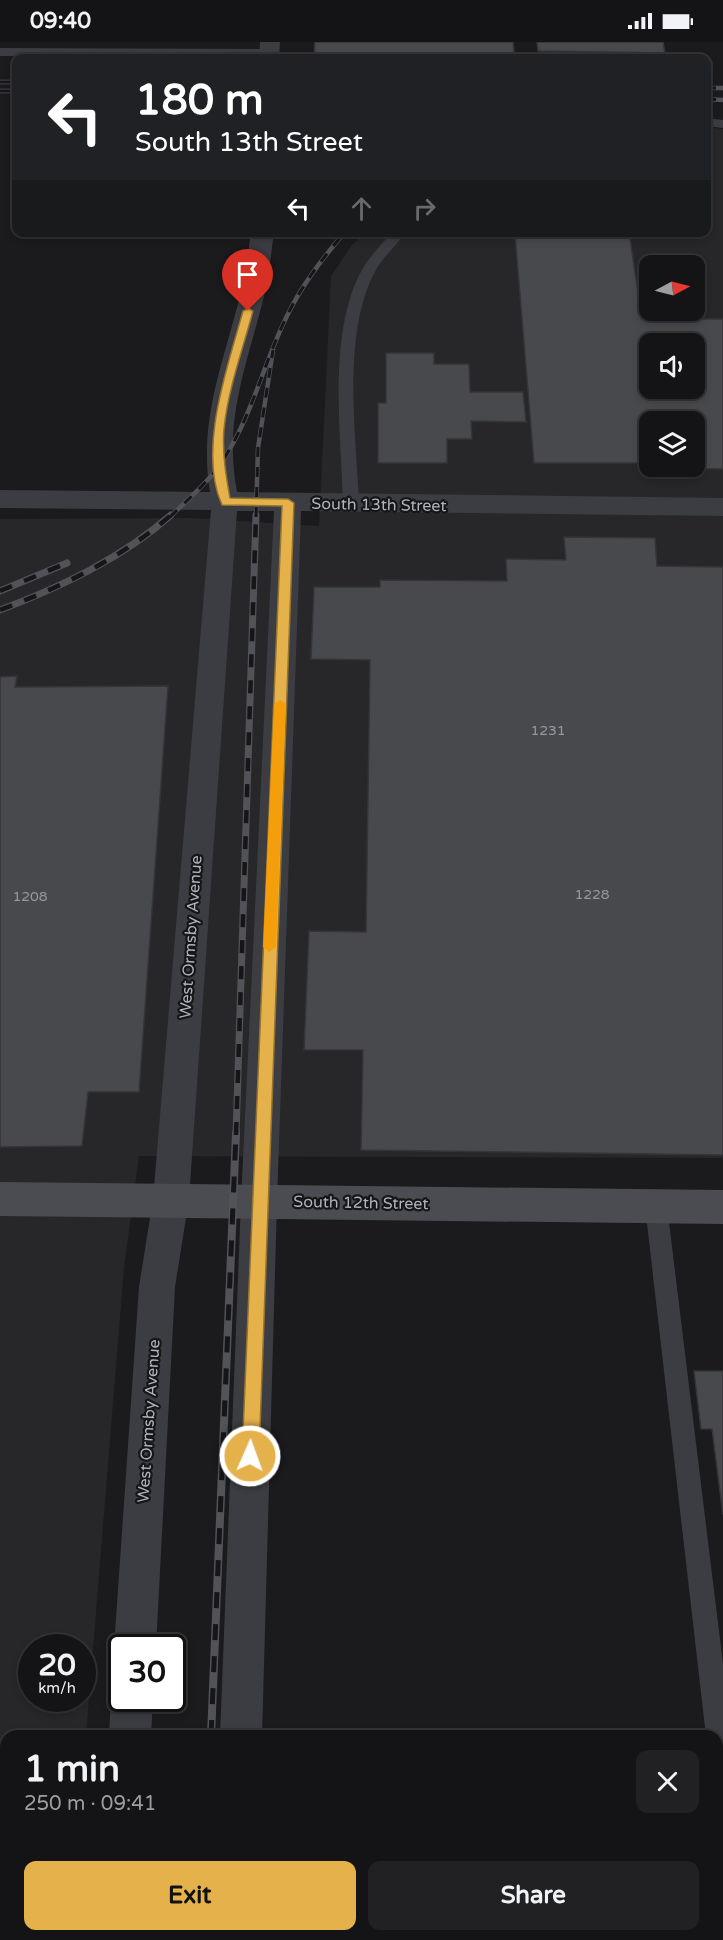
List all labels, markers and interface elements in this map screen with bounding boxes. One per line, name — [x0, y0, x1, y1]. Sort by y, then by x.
text: 09:40 — [30, 8, 91, 34]
text: 180 m — [135, 75, 264, 126]
icon: left — [36, 78, 114, 156]
text: South 13th Street — [135, 126, 363, 159]
icon: left — [282, 192, 315, 225]
icon: ahead — [345, 192, 378, 225]
icon: right — [408, 192, 441, 225]
pin — [222, 249, 273, 311]
north arrow — [639, 255, 705, 321]
map controls — [639, 255, 705, 477]
icon: arrive — [231, 258, 264, 291]
button: sound — [639, 333, 705, 399]
button: layers — [639, 411, 705, 477]
street label: South 13th Street — [311, 494, 447, 516]
house number: 1231 — [530, 722, 566, 739]
street label: West Ormsby Avenue — [175, 855, 207, 1019]
house number: 1228 — [574, 886, 610, 903]
house number: 1208 — [12, 888, 48, 905]
street label: South 12th Street — [293, 1192, 429, 1214]
street label: West Ormsby Avenue — [133, 1339, 165, 1503]
position arrow — [218, 1424, 282, 1488]
speed limit sign: 30 — [108, 1634, 186, 1712]
text: 20 — [38, 1647, 76, 1684]
text: km/h — [38, 1679, 76, 1697]
text: 1 min — [24, 1748, 120, 1791]
button: close — [636, 1750, 699, 1813]
text: 250 m · 09:41 — [24, 1792, 156, 1816]
button: Exit — [24, 1861, 356, 1930]
button: Share — [368, 1861, 699, 1930]

